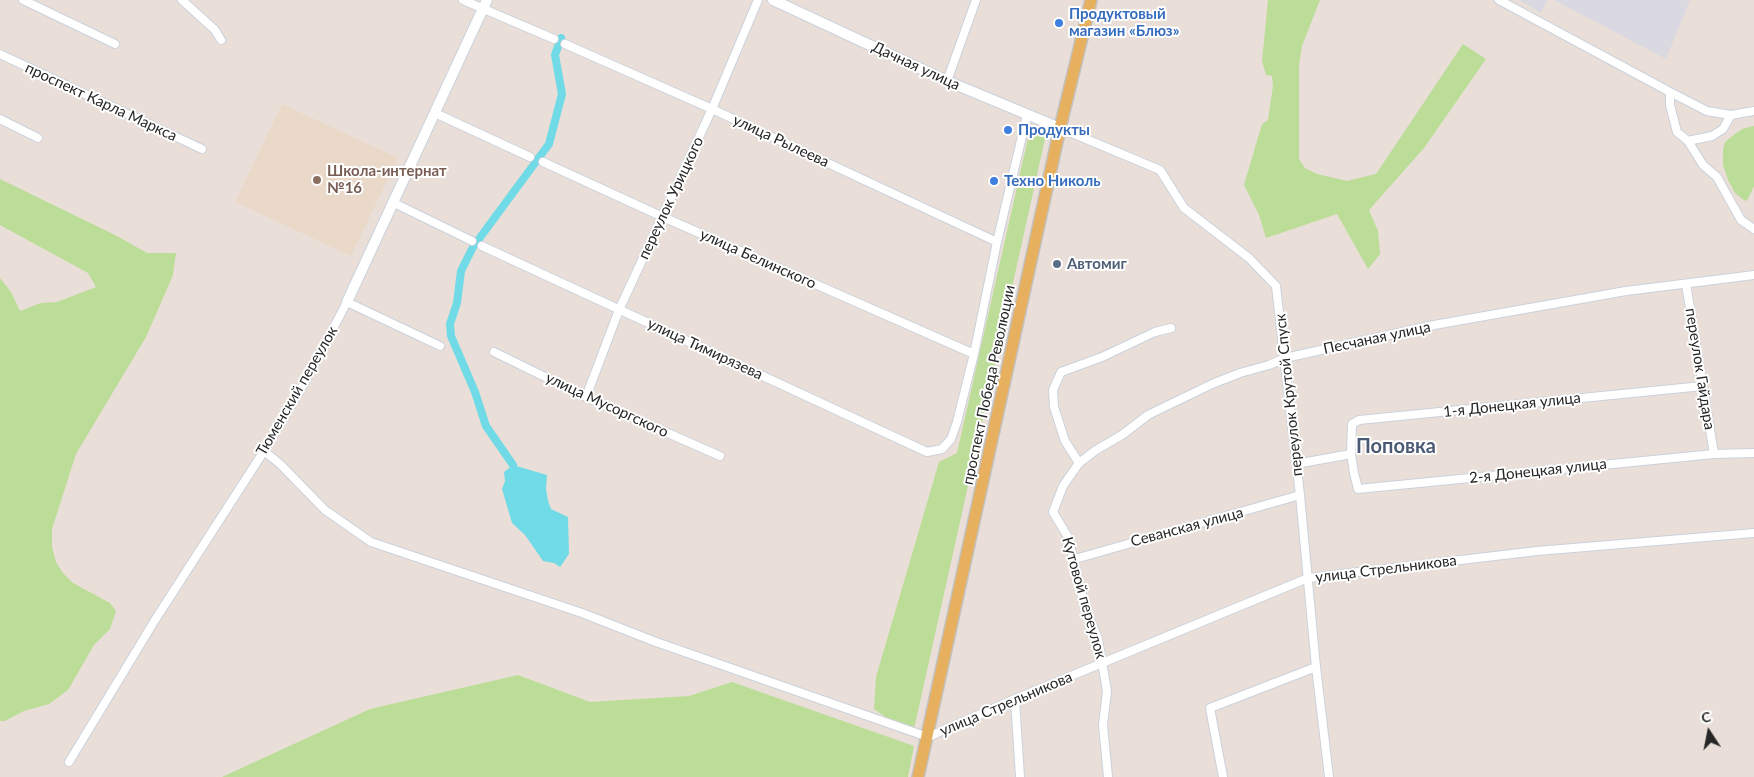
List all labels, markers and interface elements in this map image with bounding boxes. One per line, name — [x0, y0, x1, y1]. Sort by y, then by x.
place label: Продуктовый магазин «Блюз» — [1069, 5, 1179, 40]
marker: Продуктовый магазин «Блюз» — [1053, 17, 1065, 29]
street label: Дачная улица — [869, 38, 963, 94]
street label: проспект Карла Маркса — [22, 59, 180, 145]
street label: улица Рылеева — [730, 111, 832, 171]
place label: Продукты — [1018, 121, 1090, 139]
marker: Продукты — [1002, 124, 1014, 136]
street label: переулок Урицкого — [635, 134, 707, 262]
place label: Школа-интернат №16 — [327, 162, 447, 197]
place label: Техно Николь — [1004, 172, 1100, 190]
marker: Школа-интернат №16 — [311, 174, 323, 186]
marker: Техно Николь — [988, 175, 1000, 187]
street label: улица Белинского — [697, 225, 819, 293]
place label: Автомиг — [1067, 255, 1127, 273]
marker: Автомиг — [1051, 258, 1063, 270]
street label: проспект Победа Революции — [959, 284, 1019, 486]
street label: переулок Гайдара — [1681, 307, 1719, 431]
street label: переулок Крутой Спуск — [1272, 313, 1306, 477]
street label: улица Тимирязева — [644, 314, 766, 384]
street label: Песчаная улица — [1322, 318, 1432, 358]
street label: Тюменский переулок — [253, 323, 341, 459]
street label: улица Мусоргского — [543, 369, 671, 441]
street label: 1-я Донецкая улица — [1442, 389, 1582, 421]
district label: Поповка — [1356, 435, 1436, 459]
street label: 2-я Донецкая улица — [1468, 455, 1608, 487]
street label: Севанская улица — [1129, 503, 1245, 551]
street label: Кутовой переулок — [1058, 535, 1110, 661]
street label: улица Стрельникова — [1314, 551, 1458, 587]
street label: улица Стрельникова — [937, 668, 1075, 740]
north arrow — [1684, 707, 1734, 757]
text: С — [1700, 708, 1712, 726]

